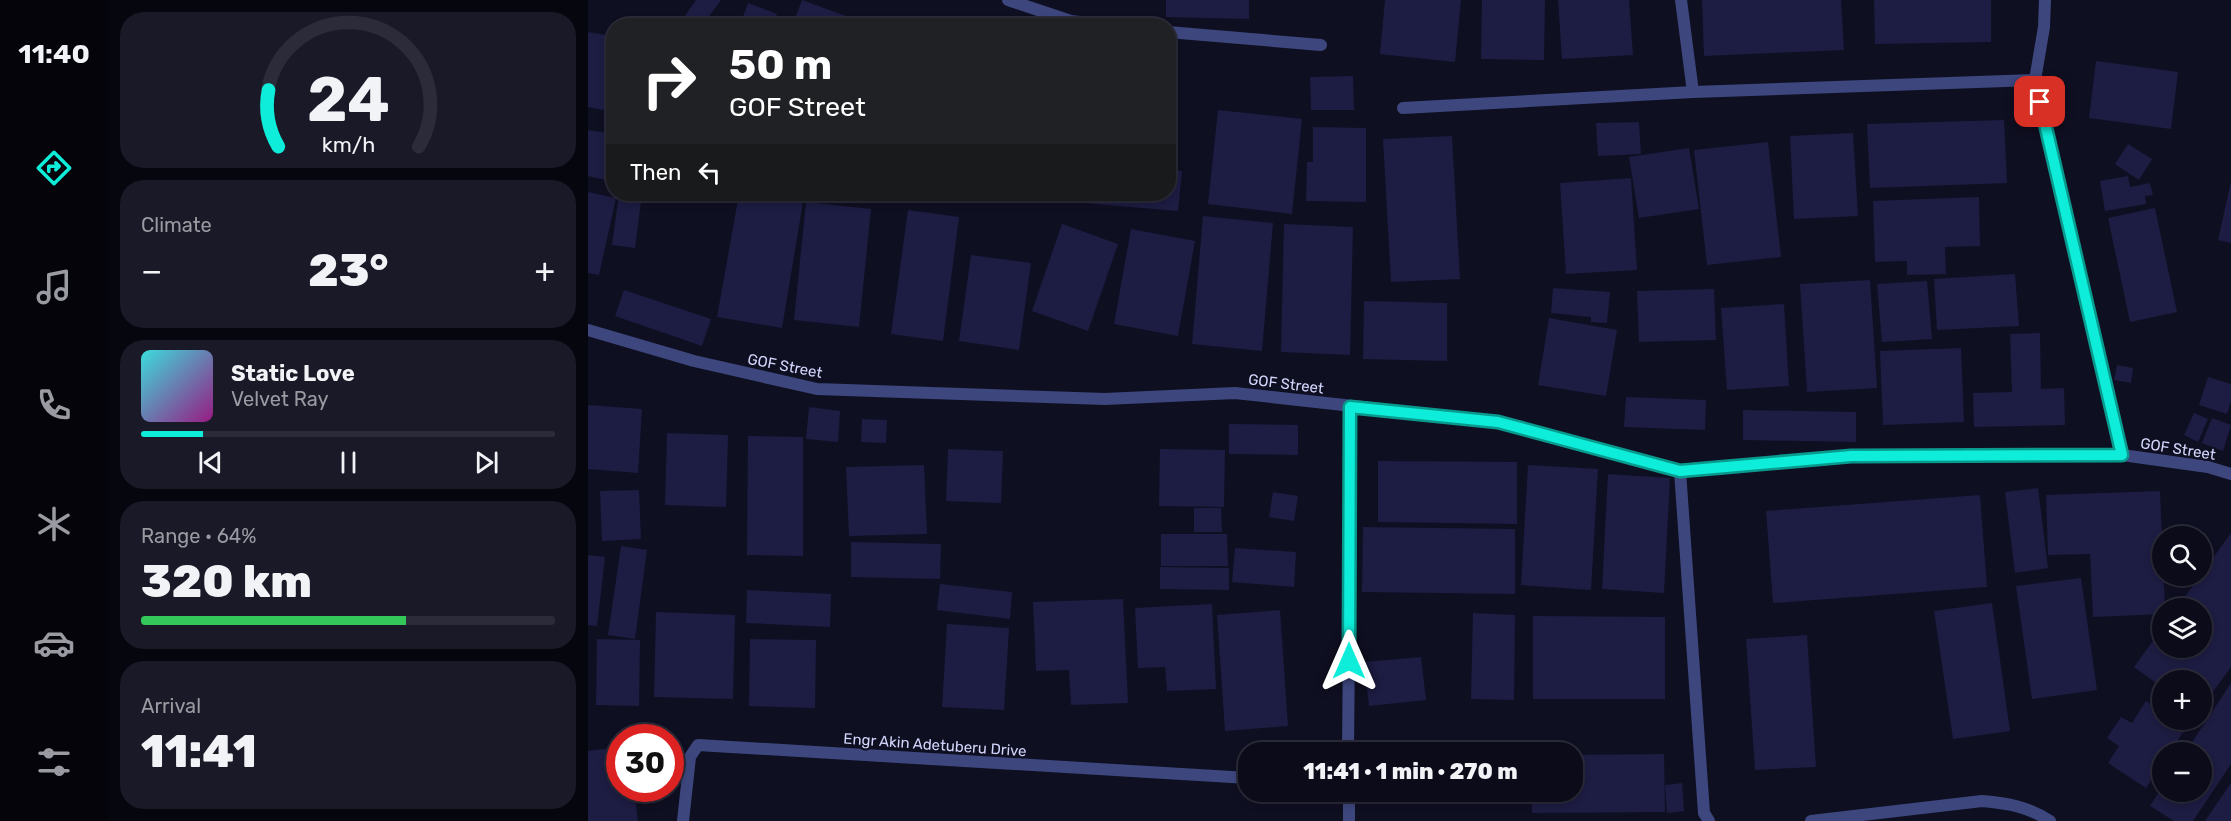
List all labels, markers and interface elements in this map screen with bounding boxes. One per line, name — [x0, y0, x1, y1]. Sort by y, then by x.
text: 11:40 — [18, 38, 90, 70]
text: 50 m — [729, 40, 832, 90]
icon: right — [630, 42, 708, 120]
text: 24 — [307, 63, 389, 137]
pin — [2014, 76, 2065, 127]
icon: arrive — [2023, 85, 2056, 118]
text: GOF Street — [729, 91, 866, 123]
text: km/h — [321, 132, 375, 157]
icon: directions — [33, 147, 75, 189]
icon: left — [693, 156, 726, 189]
text: Then — [630, 159, 681, 186]
text: Climate — [141, 213, 212, 237]
text: 23° — [308, 244, 389, 297]
text: − — [141, 251, 162, 290]
text: + — [534, 251, 555, 290]
icon: music — [33, 266, 75, 308]
street label: GOF Street — [746, 350, 824, 382]
text: Static Love — [231, 360, 355, 387]
street label: GOF Street — [1247, 370, 1325, 398]
icon: phone — [33, 384, 75, 426]
text: Velvet Ray — [231, 387, 329, 411]
street label: GOF Street — [2139, 434, 2217, 464]
icon: previous — [194, 446, 227, 479]
icon: pause — [332, 446, 365, 479]
icon: next — [470, 446, 503, 479]
icon: climate — [33, 503, 75, 545]
text: Range · 64% — [141, 524, 257, 548]
map controls — [2152, 526, 2212, 802]
button: search — [2152, 526, 2212, 586]
text: 320 km — [141, 555, 312, 608]
button: layers — [2152, 598, 2212, 658]
icon: car — [33, 622, 75, 664]
position arrow — [1317, 629, 1381, 693]
button: + — [2152, 670, 2212, 730]
text: Arrival — [141, 694, 201, 718]
speed limit sign: 30 — [606, 724, 684, 802]
text: 11:41 — [141, 725, 257, 778]
street label: Engr Akin Adetuberu Drive — [843, 730, 1027, 760]
icon: filters — [33, 741, 75, 783]
button: − — [2152, 742, 2212, 802]
text: 11:41 · 1 min · 270 m — [1303, 758, 1518, 785]

